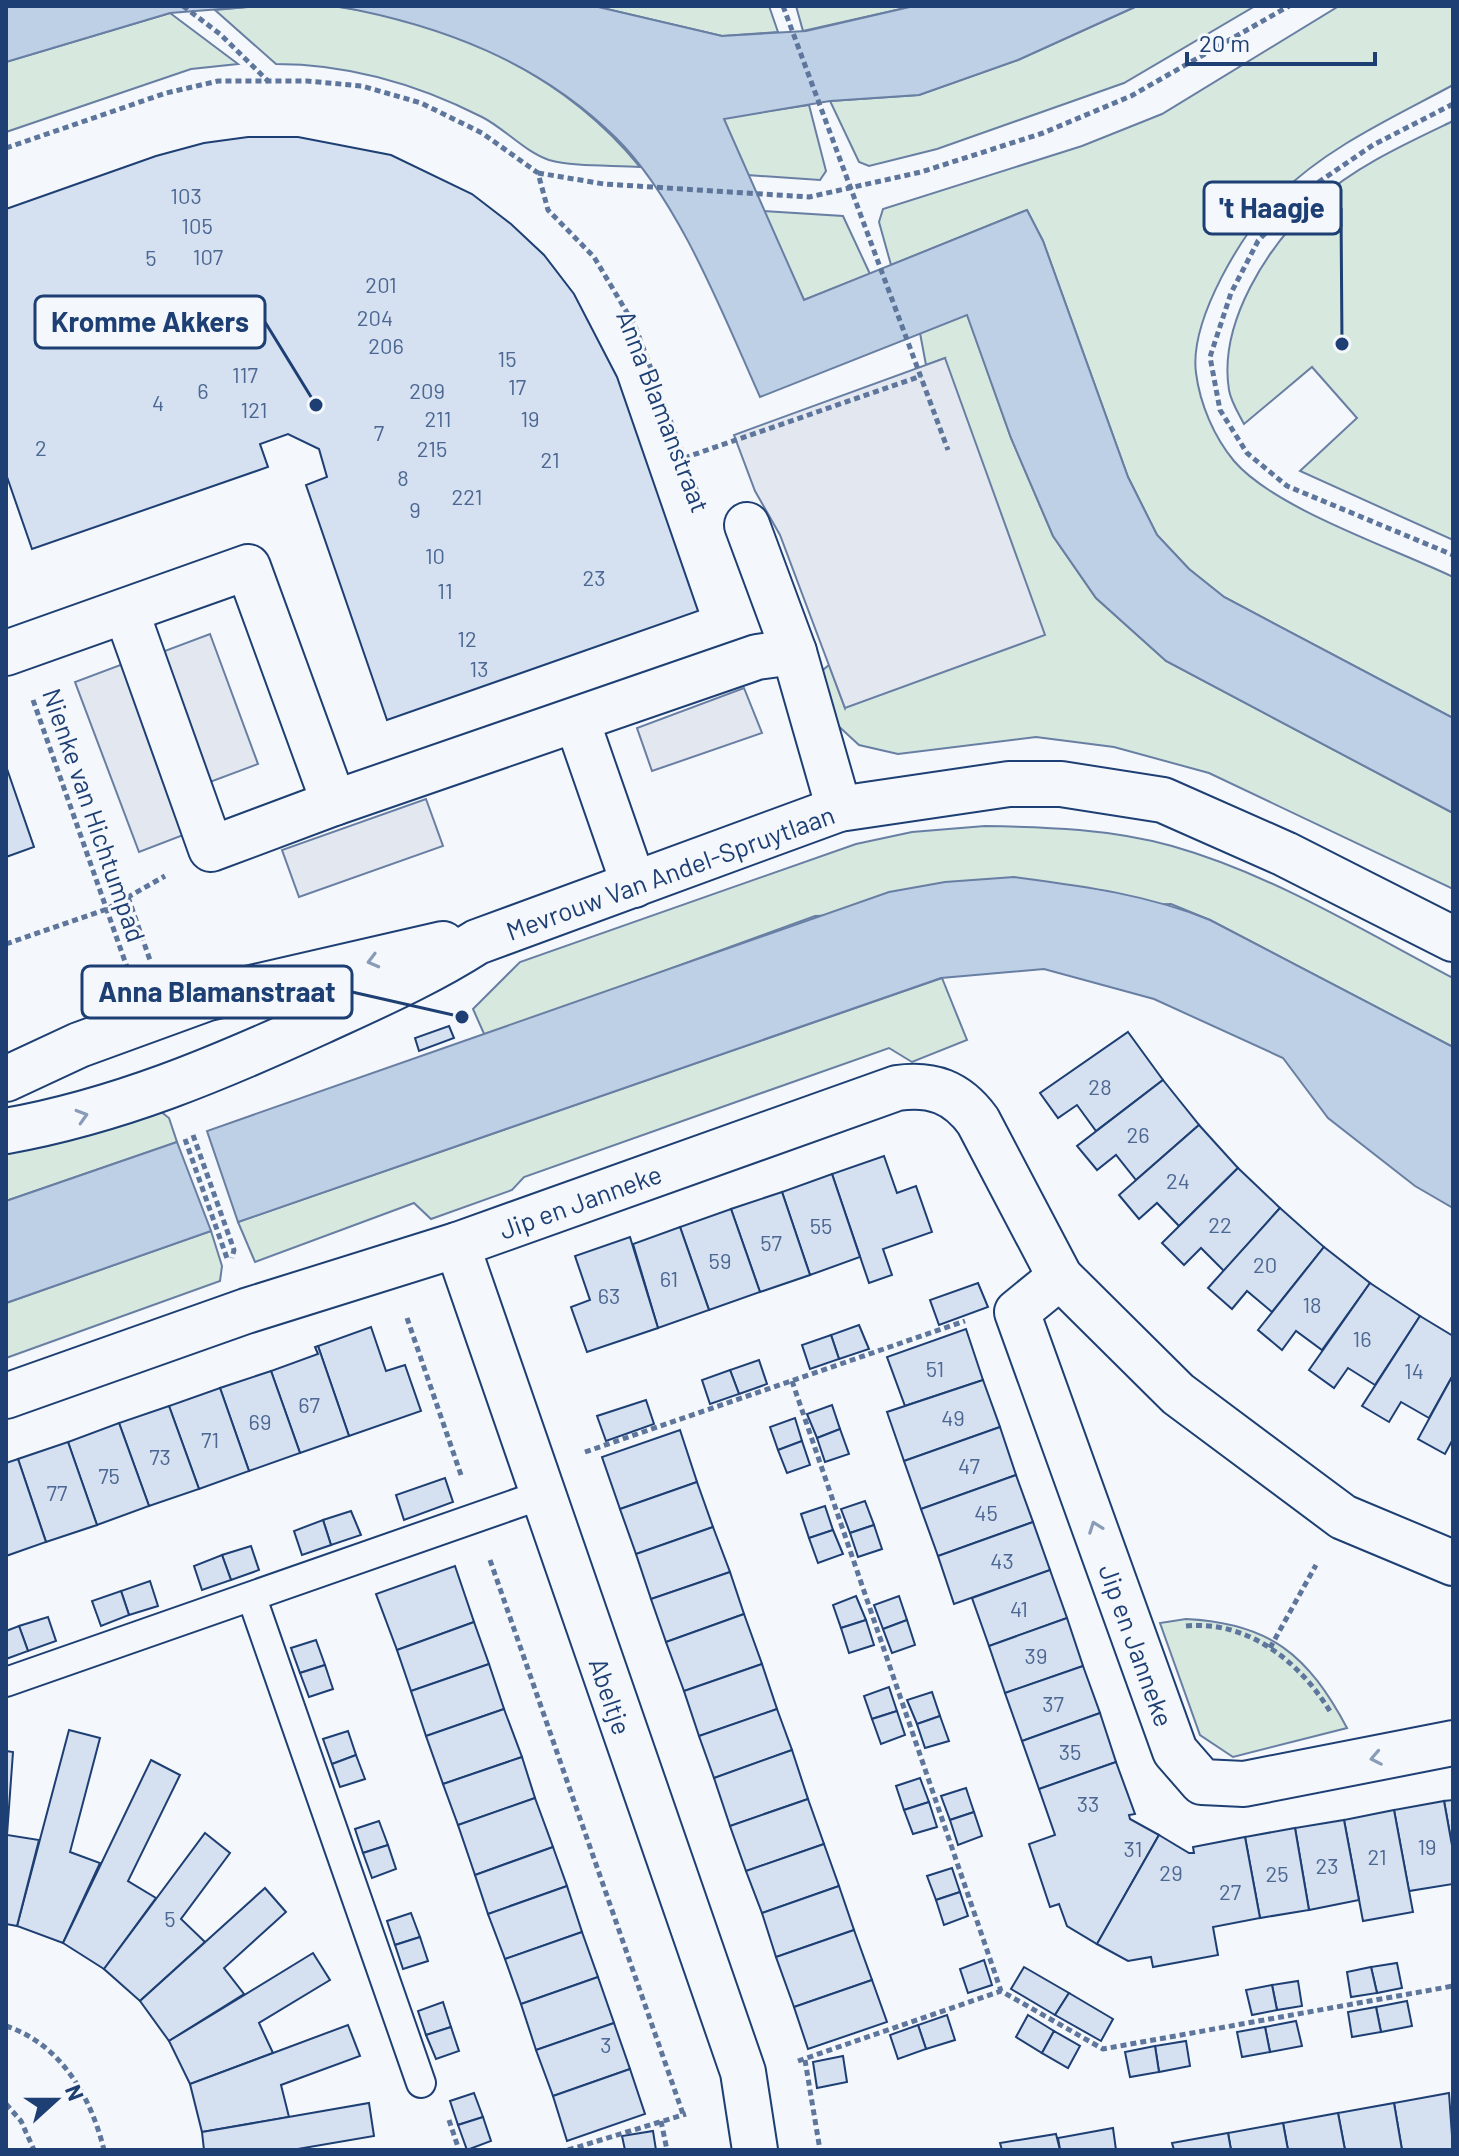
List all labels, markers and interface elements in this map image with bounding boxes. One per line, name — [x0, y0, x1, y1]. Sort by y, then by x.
scale bar — [1187, 16, 1375, 66]
text: 20 m — [1199, 28, 1250, 57]
house number: 103 — [170, 182, 202, 208]
callout: 't Haagje — [1204, 182, 1341, 234]
text: 't Haagje — [1219, 190, 1325, 224]
house number: 105 — [181, 212, 213, 238]
house number: 107 — [193, 243, 223, 269]
house number: 5 — [145, 244, 157, 270]
house number: 201 — [365, 271, 397, 297]
callout: Kromme Akkers — [35, 296, 265, 348]
text: Kromme Akkers — [51, 304, 249, 338]
house number: 204 — [357, 304, 393, 330]
street label: Anna Blamanstraat — [611, 306, 717, 516]
house number: 206 — [368, 332, 404, 358]
house number: 15 — [497, 345, 517, 371]
house number: 117 — [232, 361, 258, 387]
house number: 17 — [508, 373, 526, 399]
house number: 6 — [197, 377, 209, 403]
house number: 209 — [409, 377, 445, 403]
house number: 4 — [152, 389, 164, 415]
house number: 121 — [241, 396, 267, 422]
house number: 211 — [425, 405, 451, 431]
house number: 19 — [520, 405, 540, 431]
house number: 7 — [374, 419, 384, 445]
house number: 2 — [35, 434, 47, 460]
house number: 215 — [417, 435, 447, 461]
house number: 21 — [540, 446, 560, 472]
house number: 8 — [397, 464, 409, 490]
house number: 221 — [452, 483, 482, 509]
house number: 9 — [409, 496, 421, 522]
house number: 10 — [425, 542, 445, 568]
house number: 23 — [583, 564, 606, 590]
house number: 11 — [437, 577, 453, 603]
house number: 12 — [457, 625, 477, 651]
house number: 13 — [469, 655, 489, 681]
street label: Nienke van Hichtumpad — [37, 684, 153, 946]
street label: Mevrouw Van Andel-Spruytlaan — [502, 798, 838, 946]
one-way arrow — [367, 952, 381, 968]
callout: Anna Blamanstraat — [82, 966, 352, 1018]
text: Anna Blamanstraat — [98, 974, 336, 1008]
house number: 28 — [1088, 1073, 1112, 1099]
one-way arrow — [75, 1109, 89, 1125]
house number: 26 — [1126, 1121, 1150, 1147]
street label: Jip en Janneke — [495, 1157, 665, 1245]
house number: 24 — [1166, 1167, 1190, 1193]
house number: 22 — [1208, 1211, 1232, 1237]
house number: 55 — [810, 1212, 832, 1238]
house number: 57 — [760, 1229, 782, 1255]
house number: 59 — [709, 1247, 731, 1273]
house number: 20 — [1253, 1251, 1277, 1277]
house number: 61 — [660, 1265, 678, 1291]
house number: 63 — [598, 1282, 620, 1308]
house number: 18 — [1302, 1291, 1322, 1317]
house number: 16 — [1352, 1325, 1372, 1351]
house number: 51 — [926, 1355, 944, 1381]
house number: 14 — [1404, 1357, 1424, 1383]
house number: 67 — [298, 1391, 320, 1417]
house number: 49 — [941, 1404, 965, 1430]
house number: 69 — [249, 1408, 271, 1434]
house number: 71 — [201, 1426, 219, 1452]
house number: 73 — [149, 1443, 171, 1469]
house number: 47 — [958, 1452, 980, 1478]
house number: 75 — [98, 1462, 120, 1488]
house number: 77 — [47, 1479, 67, 1505]
house number: 45 — [974, 1499, 998, 1525]
one-way arrow — [1088, 1521, 1104, 1535]
house number: 43 — [990, 1547, 1014, 1573]
street label: Jip en Janneke — [1093, 1560, 1181, 1730]
house number: 41 — [1010, 1595, 1028, 1621]
house number: 39 — [1025, 1642, 1047, 1668]
street label: Abeltje — [583, 1653, 639, 1739]
house number: 37 — [1042, 1690, 1064, 1716]
house number: 35 — [1059, 1738, 1081, 1764]
one-way arrow — [1370, 1749, 1384, 1766]
house number: 33 — [1077, 1790, 1099, 1816]
house number: 19 — [1417, 1833, 1437, 1859]
house number: 31 — [1124, 1835, 1142, 1861]
house number: 21 — [1367, 1843, 1387, 1869]
house number: 23 — [1316, 1852, 1339, 1878]
house number: 29 — [1159, 1859, 1183, 1885]
house number: 25 — [1265, 1860, 1289, 1886]
house number: 27 — [1219, 1878, 1241, 1904]
house number: 5 — [164, 1905, 176, 1931]
house number: 3 — [600, 2031, 612, 2057]
north arrow — [16, 2060, 96, 2140]
text: N — [61, 2081, 90, 2104]

